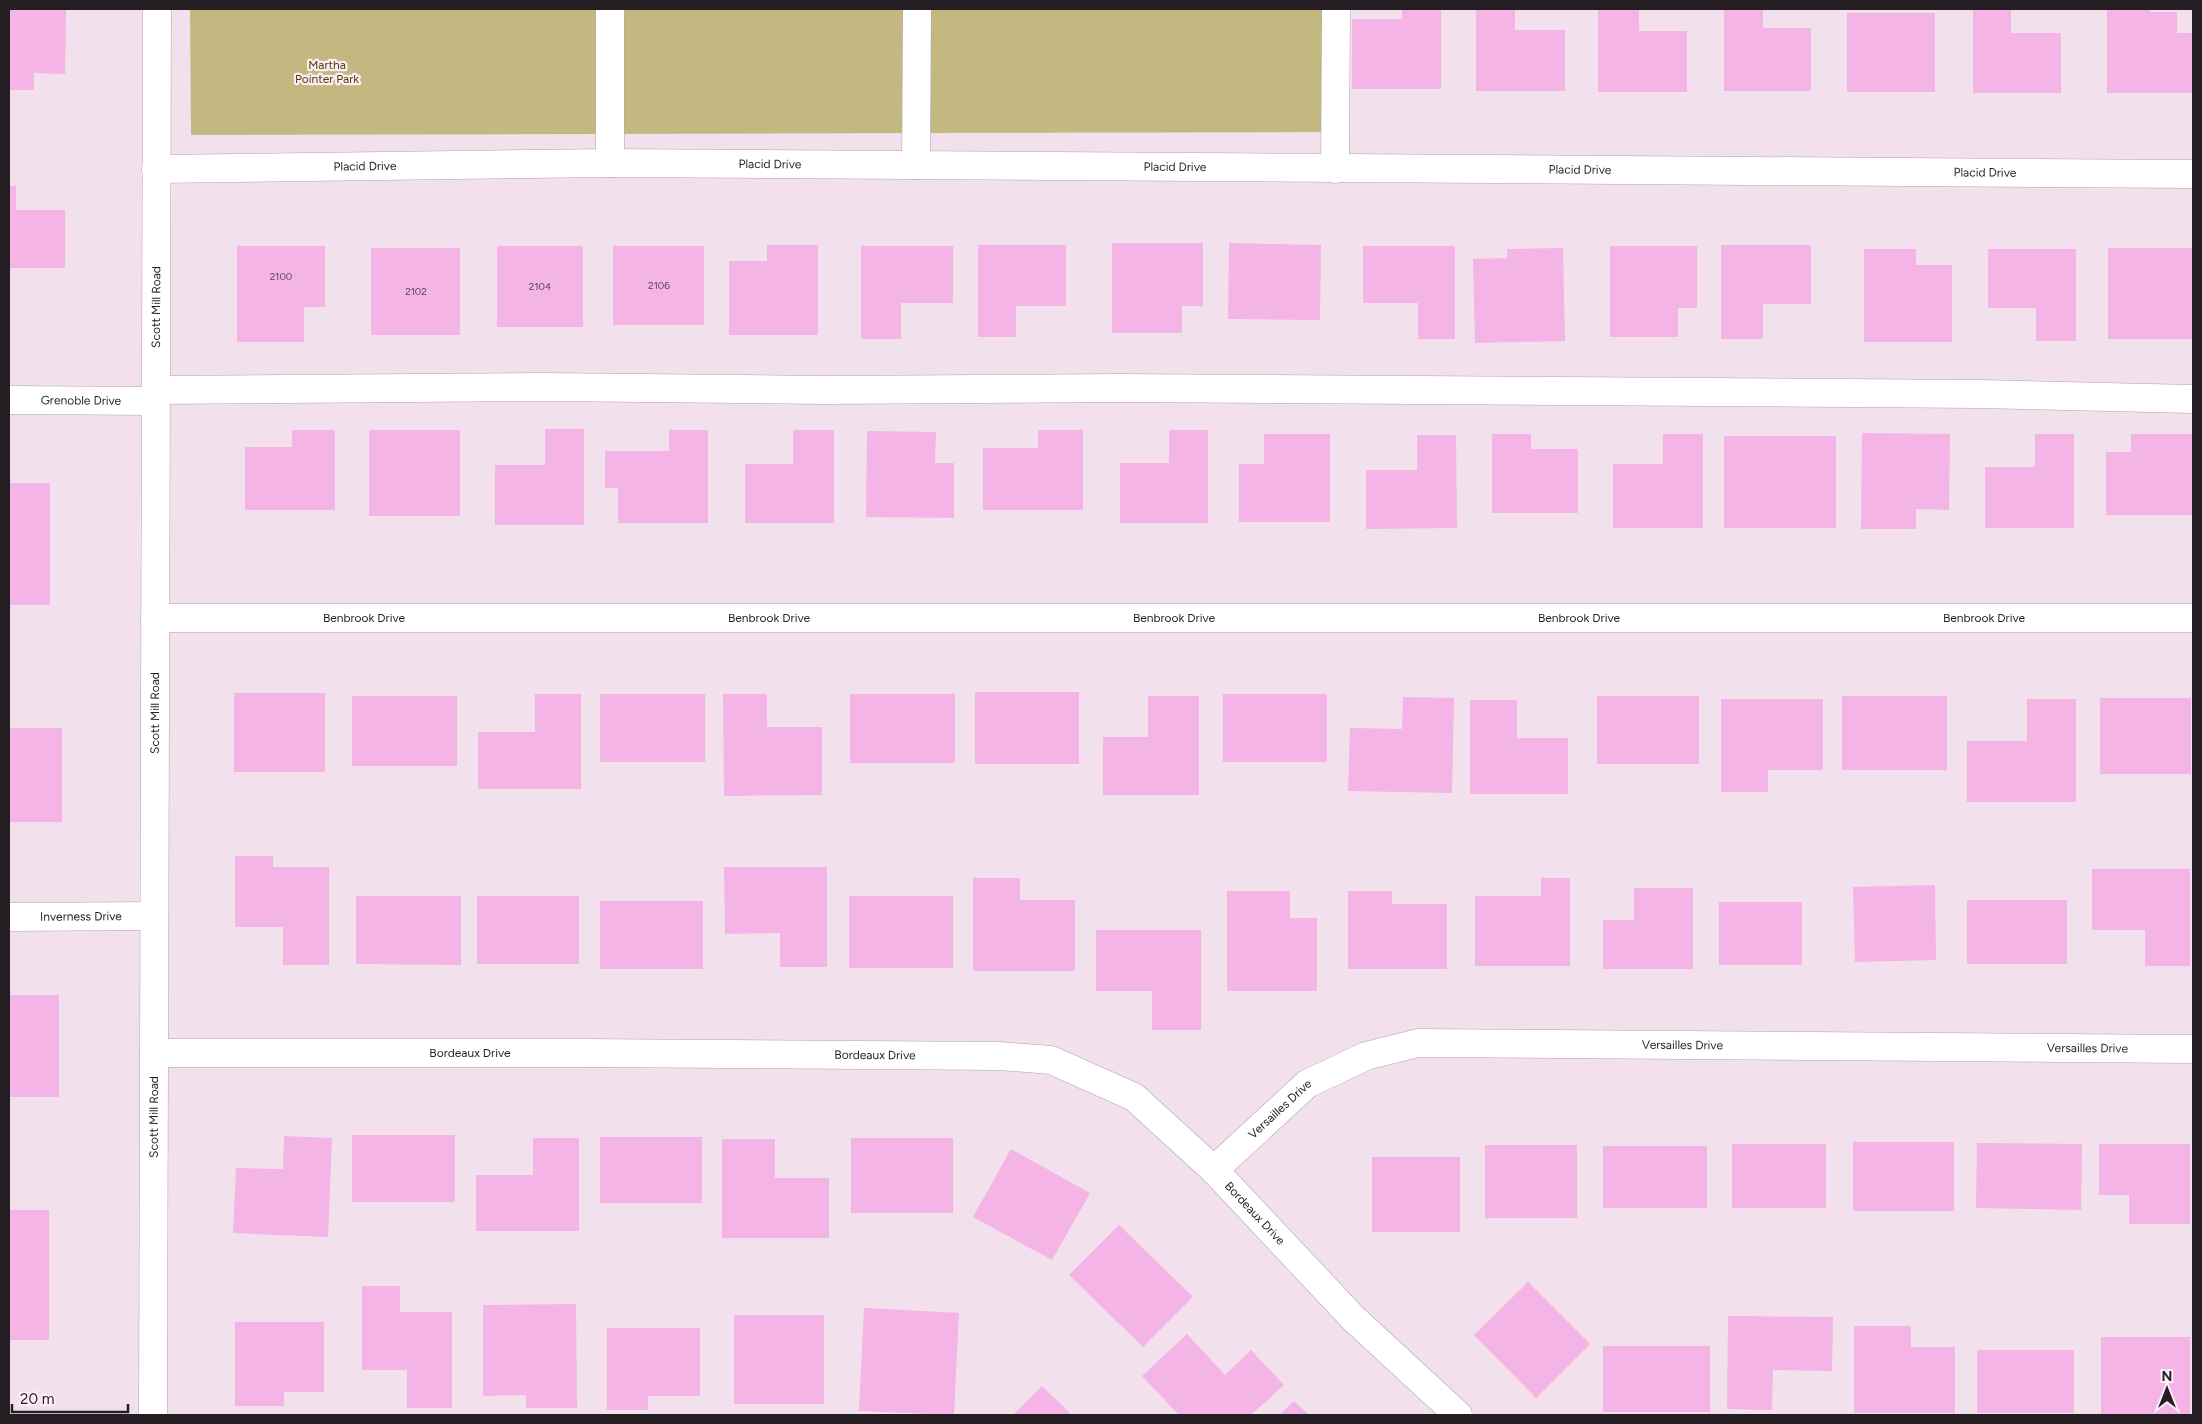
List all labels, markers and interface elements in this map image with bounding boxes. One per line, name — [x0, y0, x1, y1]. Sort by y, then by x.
park label: Martha Pointer Park — [295, 58, 359, 86]
street label: Placid Drive — [738, 157, 802, 171]
street label: Placid Drive — [333, 159, 397, 174]
street label: Placid Drive — [1143, 160, 1207, 174]
street label: Placid Drive — [1548, 163, 1612, 177]
street label: Placid Drive — [1953, 165, 2017, 180]
street label: Scott Mill Road — [149, 266, 163, 348]
house number: 2100 — [270, 270, 292, 283]
house number: 2106 — [648, 279, 670, 292]
house number: 2104 — [529, 280, 551, 293]
house number: 2102 — [405, 285, 427, 298]
street label: Grenoble Drive — [41, 393, 122, 408]
street label: Benbrook Drive — [323, 611, 406, 625]
street label: Benbrook Drive — [728, 611, 811, 625]
street label: Benbrook Drive — [1133, 611, 1216, 625]
street label: Benbrook Drive — [1538, 611, 1621, 625]
street label: Benbrook Drive — [1943, 611, 2026, 625]
street label: Scott Mill Road — [148, 672, 162, 754]
street label: Inverness Drive — [40, 909, 122, 924]
street label: Versailles Drive — [1642, 1038, 1724, 1052]
street label: Versailles Drive — [2047, 1041, 2128, 1055]
street label: Bordeaux Drive — [429, 1046, 511, 1060]
street label: Bordeaux Drive — [834, 1048, 916, 1062]
street label: Scott Mill Road — [147, 1076, 161, 1158]
street label: Versailles Drive — [1246, 1076, 1314, 1142]
street label: Bordeaux Drive — [1222, 1179, 1288, 1248]
north arrow — [2142, 1364, 2192, 1414]
text: N — [2162, 1368, 2172, 1385]
scale bar — [12, 1382, 129, 1414]
text: 20 m — [20, 1390, 54, 1408]

